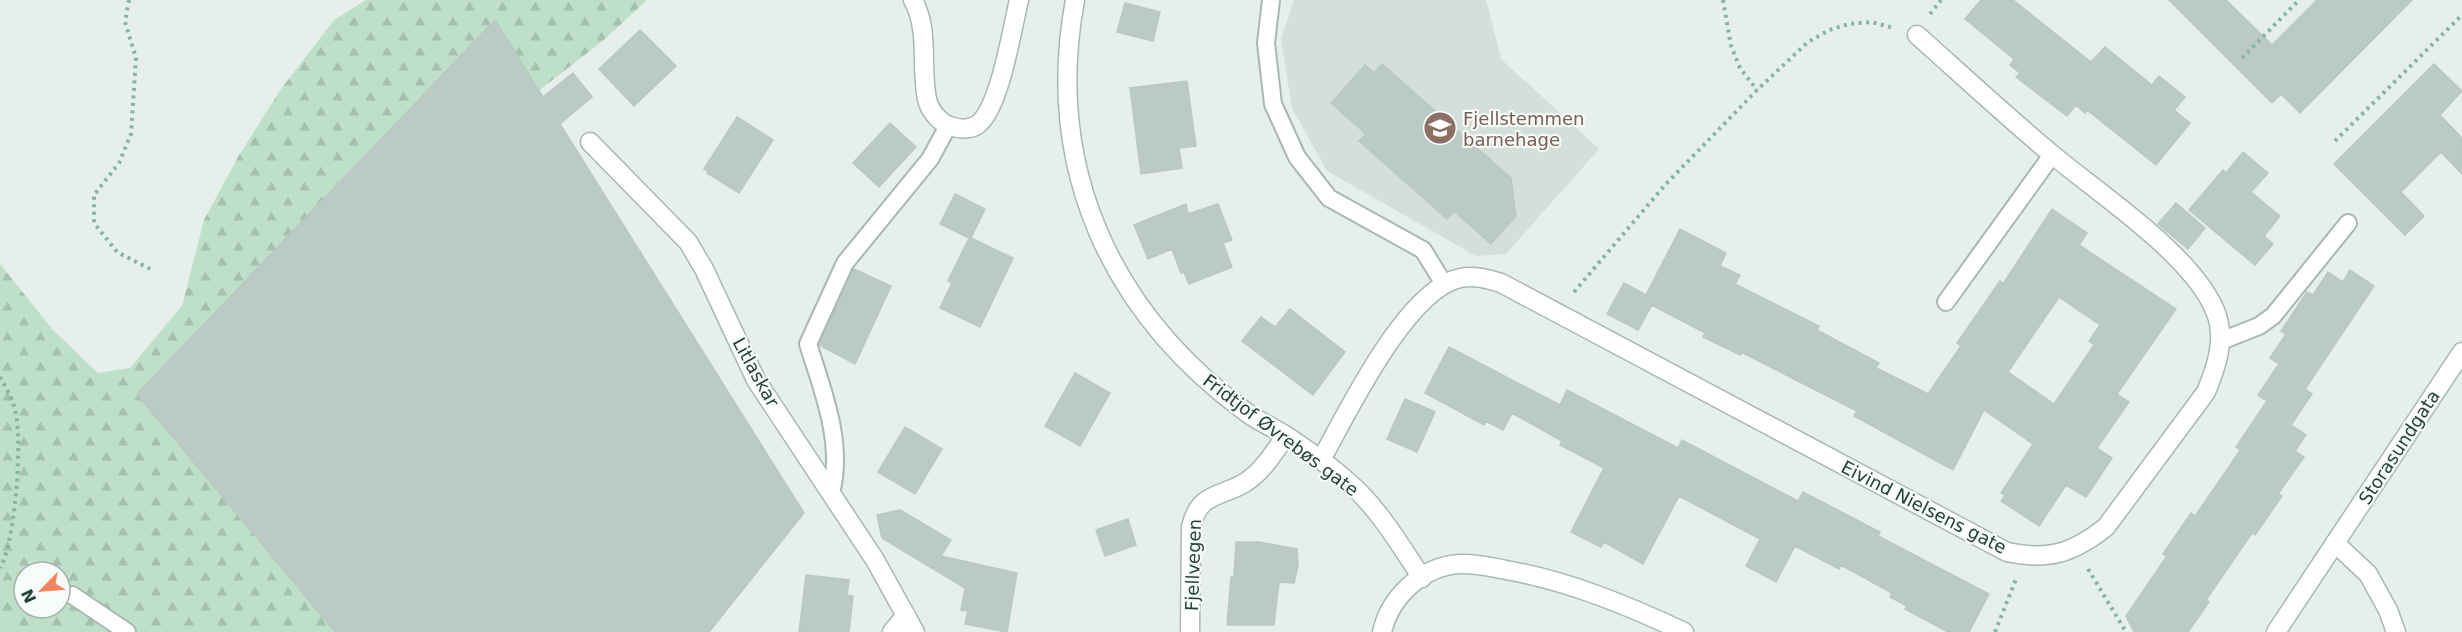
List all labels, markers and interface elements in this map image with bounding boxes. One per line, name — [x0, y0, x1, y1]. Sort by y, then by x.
place label: Fjellstemmen barnehage — [1463, 108, 1585, 150]
school or university icon: Fjellstemmen barnehage — [1422, 110, 1458, 146]
street label: Litlaskar — [728, 334, 784, 411]
street label: Fridtjof Øvrebøs gate — [1199, 370, 1363, 500]
street label: Storasundgata — [2354, 386, 2444, 508]
street label: Eivind Nielsens gate — [1838, 456, 2010, 558]
street label: Fjellvegen — [1181, 519, 1205, 611]
north arrow — [12, 560, 72, 620]
text: N — [17, 586, 40, 606]

